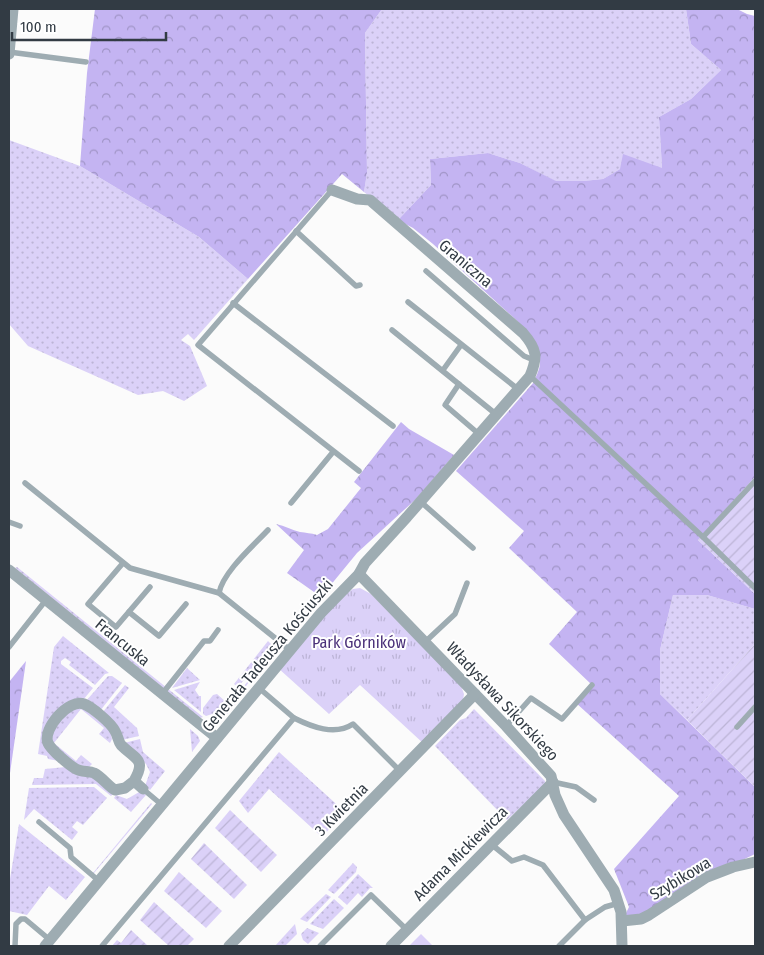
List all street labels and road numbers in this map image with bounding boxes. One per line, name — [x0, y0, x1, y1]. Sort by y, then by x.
street label: Graniczna — [435, 236, 496, 291]
street label: Generała Tadeusza Kościuszki — [198, 575, 337, 736]
street label: Francuska — [92, 615, 154, 670]
street label: Władysława Sikorskiego — [443, 638, 563, 765]
street label: 3 Kwietnia — [311, 779, 372, 840]
street label: Adama Mickiewicza — [409, 802, 512, 905]
street label: Szybikowa — [646, 853, 714, 904]

